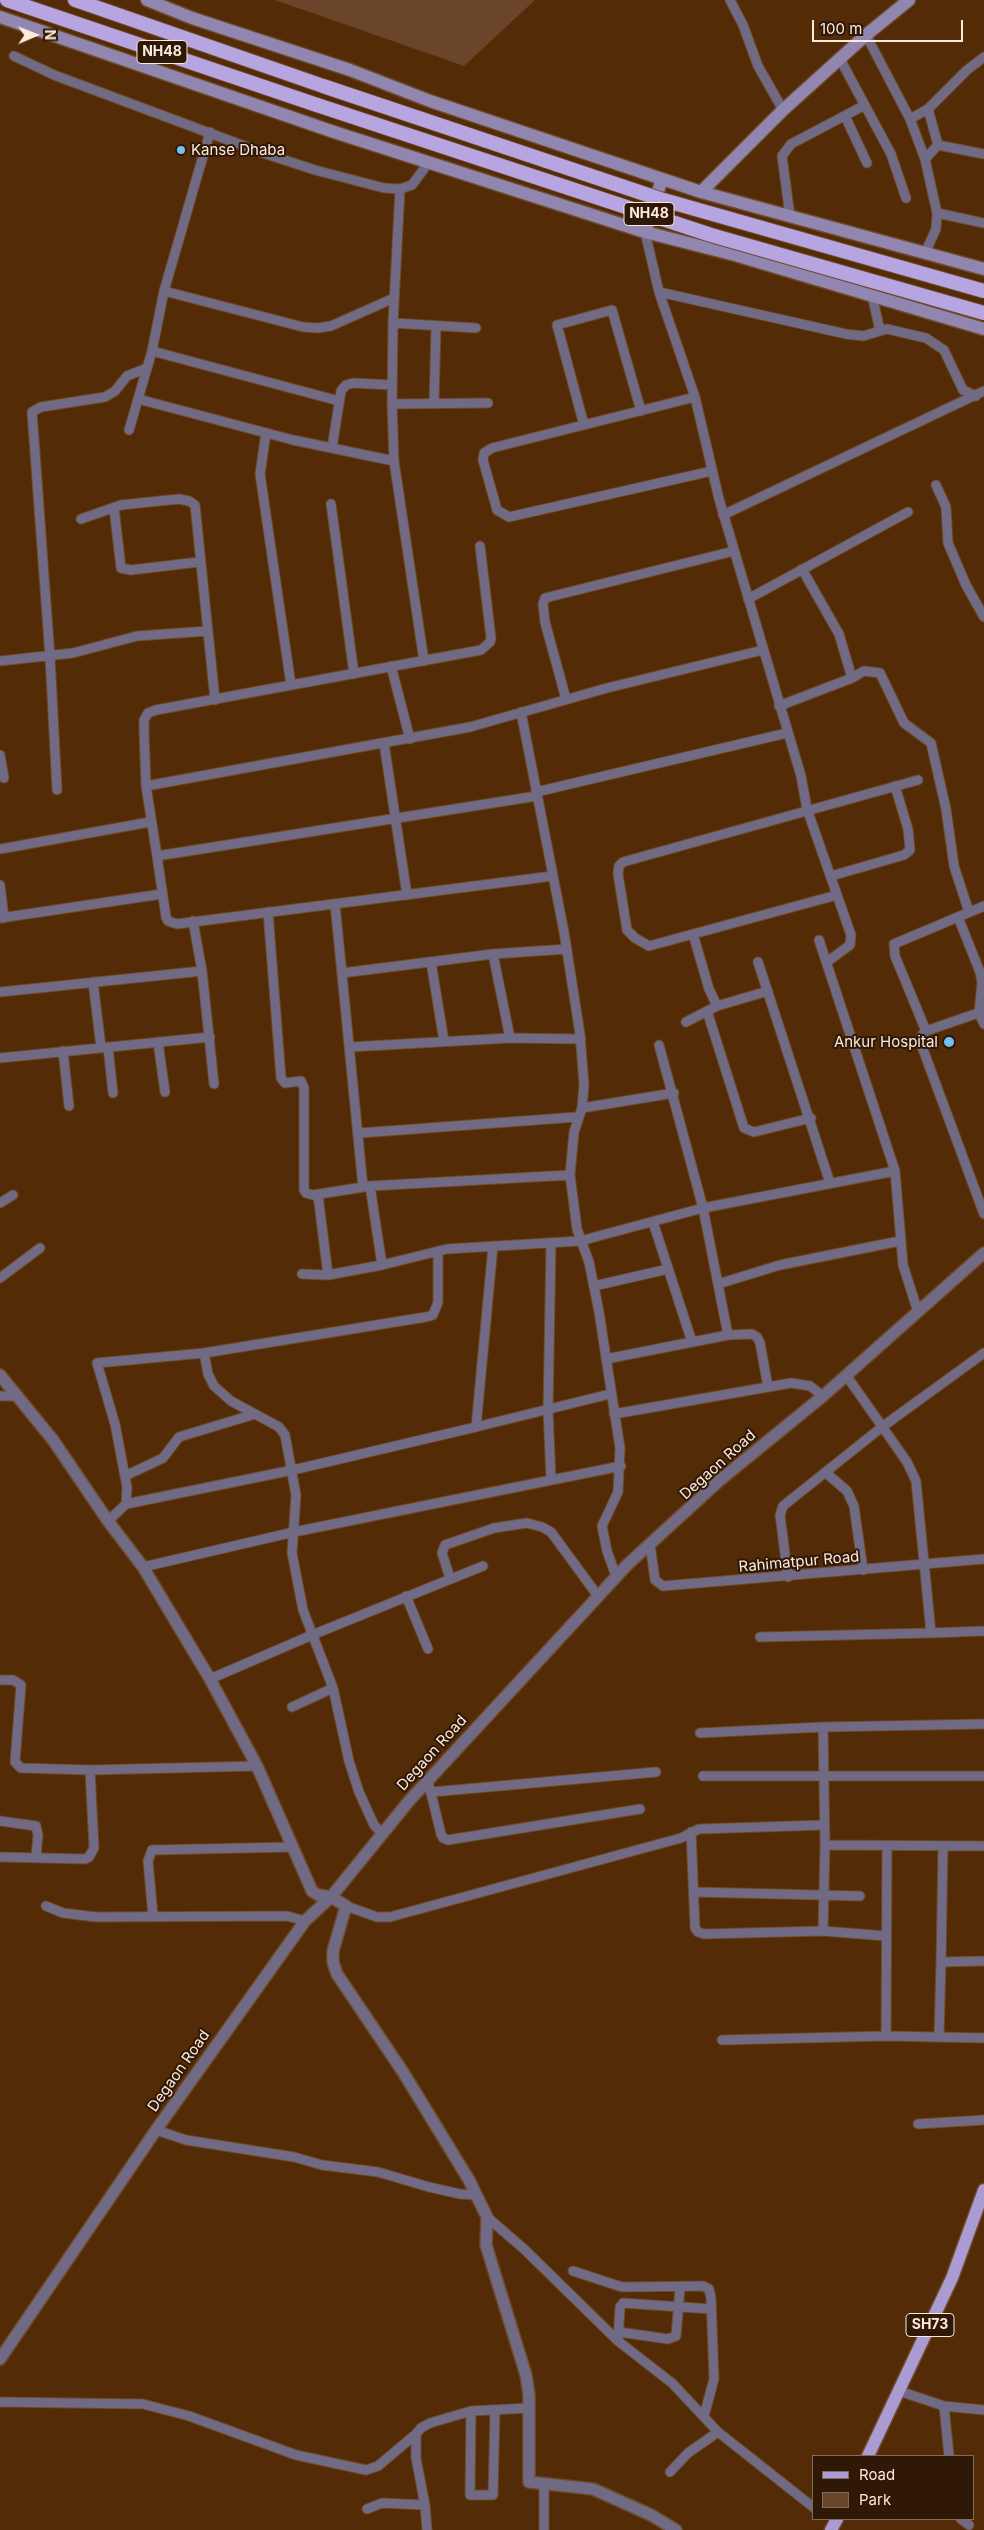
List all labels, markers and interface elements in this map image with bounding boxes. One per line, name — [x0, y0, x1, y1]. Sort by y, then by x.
north arrow — [10, 10, 60, 60]
scale bar — [814, 10, 965, 42]
text: 100 m — [820, 19, 862, 38]
text: N — [42, 29, 59, 40]
road number: NH48 — [137, 41, 187, 64]
place label: Kanse Dhaba — [191, 141, 285, 159]
marker: Kanse Dhaba — [175, 144, 187, 156]
road number: NH48 — [624, 202, 674, 225]
place label: Ankur Hospital — [834, 1033, 938, 1051]
marker: Ankur Hospital — [942, 1035, 956, 1049]
street label: Degaon Road — [677, 1426, 759, 1504]
street label: Rahimatpur Road — [738, 1548, 860, 1576]
street label: Degaon Road — [393, 1712, 471, 1794]
street label: Degaon Road — [144, 2027, 214, 2115]
road number: SH73 — [906, 2314, 954, 2336]
legend — [812, 2455, 974, 2520]
text: Road — [859, 2465, 895, 2484]
text: Park — [859, 2490, 891, 2509]

